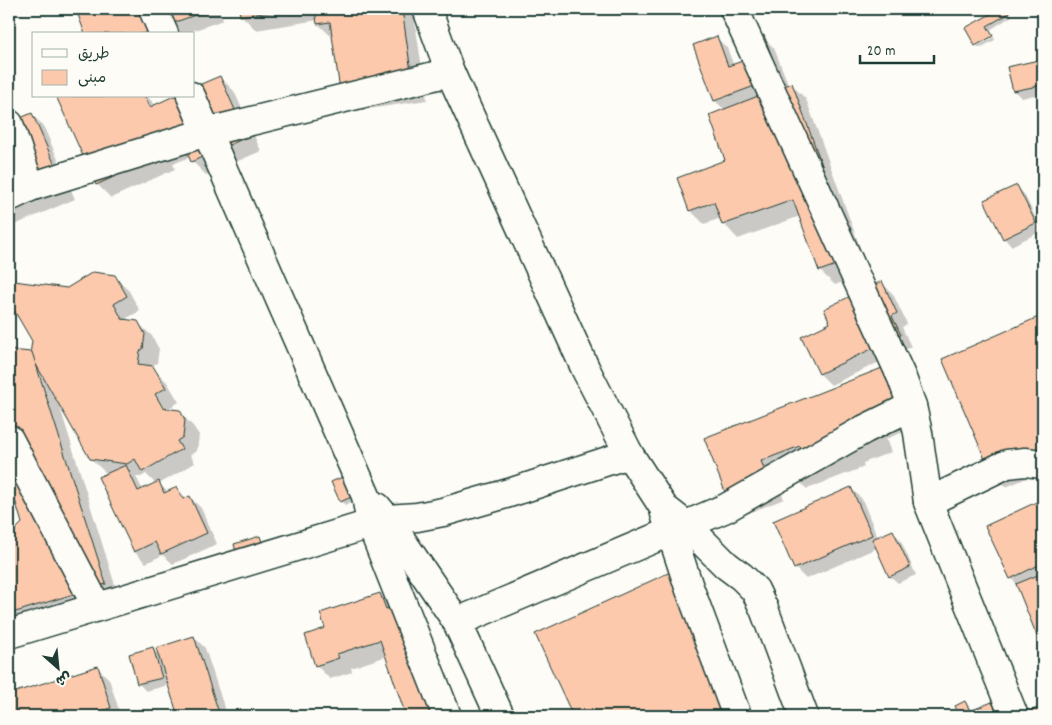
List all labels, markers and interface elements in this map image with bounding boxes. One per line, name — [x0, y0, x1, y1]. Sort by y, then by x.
legend — [32, 32, 195, 98]
scale bar — [860, 32, 933, 64]
text: 20 m — [867, 41, 895, 63]
text: طريق — [78, 44, 110, 66]
text: مبنى — [78, 68, 106, 90]
north arrow — [32, 642, 82, 692]
text: ش — [52, 665, 74, 690]

